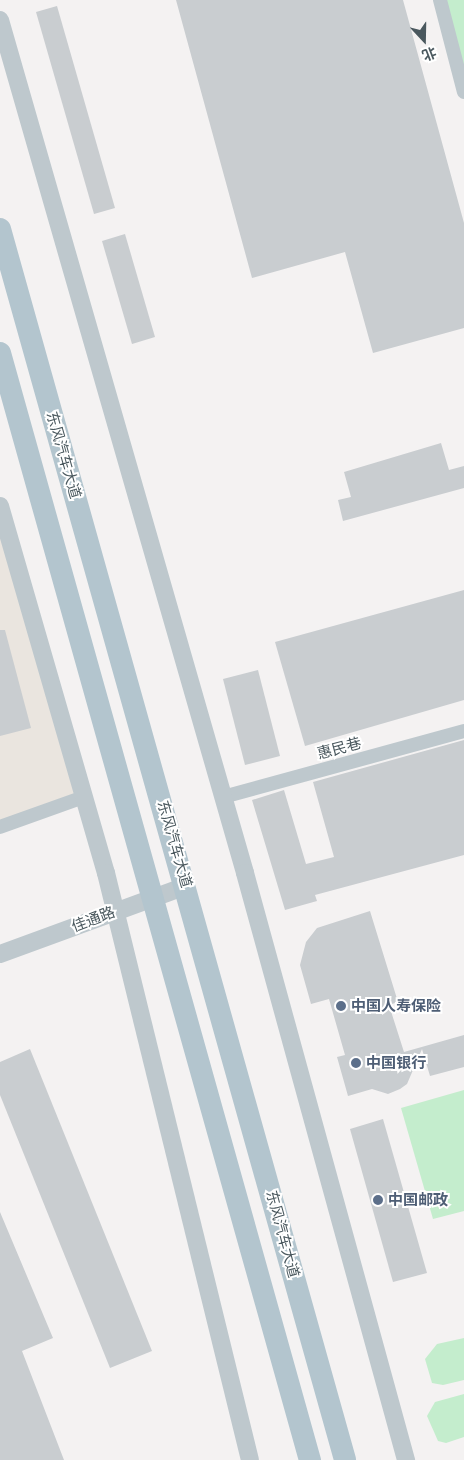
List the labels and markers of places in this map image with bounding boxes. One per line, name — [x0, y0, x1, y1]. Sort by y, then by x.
place label: 中国人寿保险 — [351, 997, 441, 1015]
marker: 中国人寿保险 — [335, 1000, 347, 1012]
place label: 中国银行 — [366, 1054, 426, 1072]
marker: 中国银行 — [350, 1057, 362, 1069]
place label: 中国邮政 — [388, 1191, 448, 1209]
marker: 中国邮政 — [372, 1194, 384, 1206]

